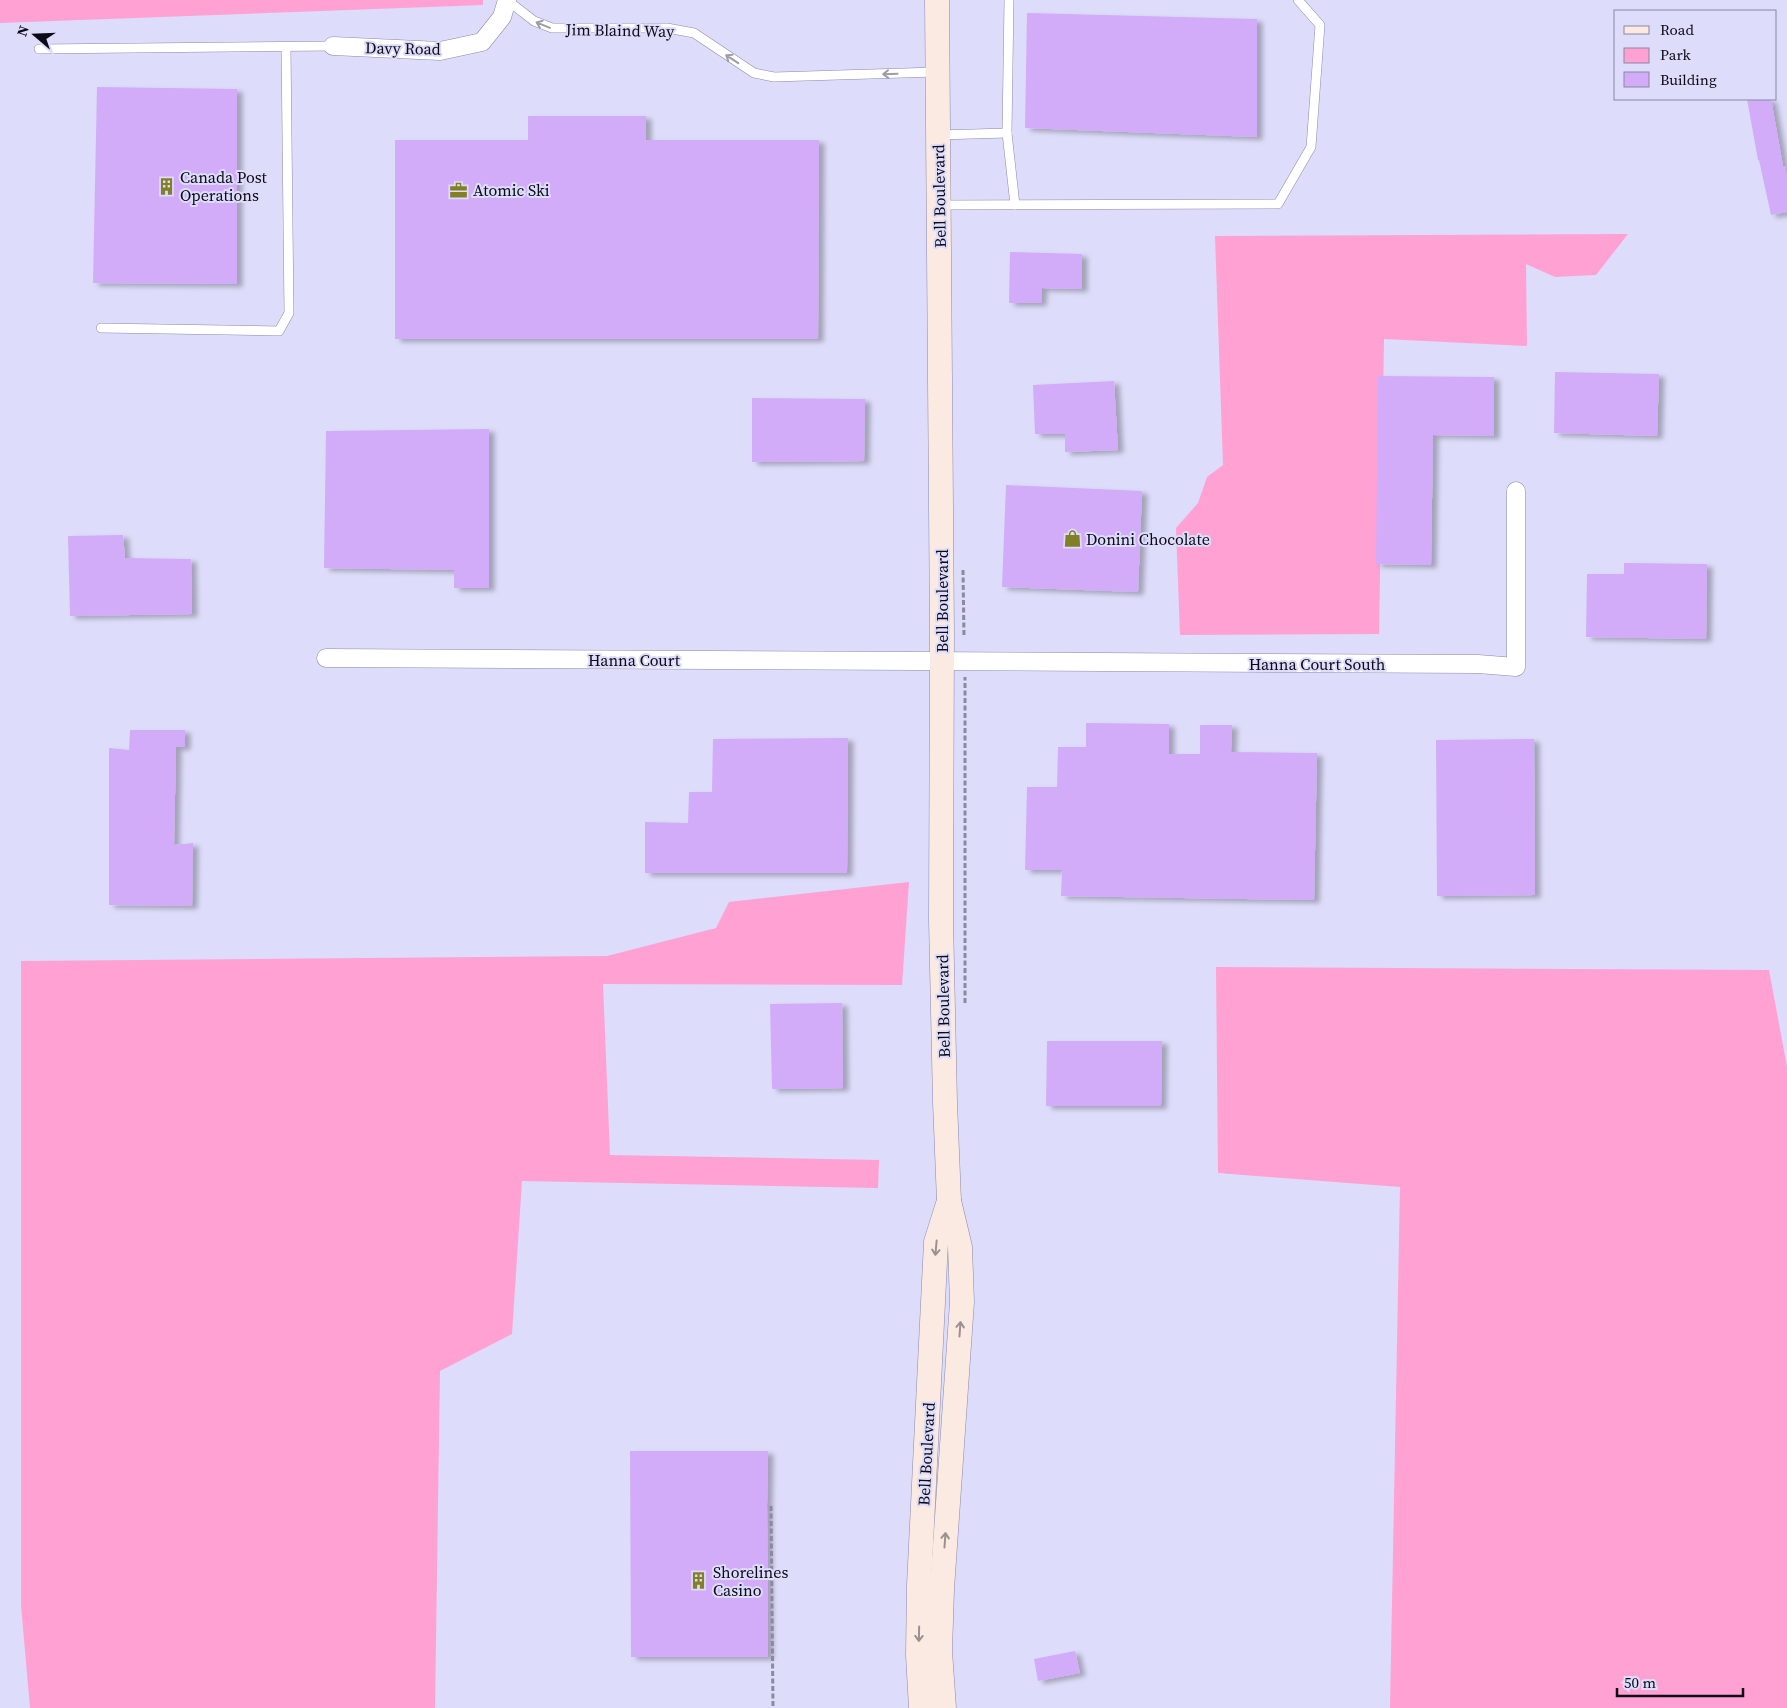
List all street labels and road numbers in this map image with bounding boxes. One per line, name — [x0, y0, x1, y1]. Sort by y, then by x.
street label: Jim Blaind Way — [565, 18, 675, 42]
street label: Davy Road — [365, 36, 441, 60]
street label: Bell Boulevard — [927, 144, 951, 248]
street label: Bell Boulevard — [931, 549, 953, 653]
street label: Hanna Court — [588, 649, 681, 671]
street label: Hanna Court South — [1249, 653, 1386, 675]
street label: Bell Boulevard — [931, 954, 955, 1058]
street label: Bell Boulevard — [912, 1402, 940, 1506]

